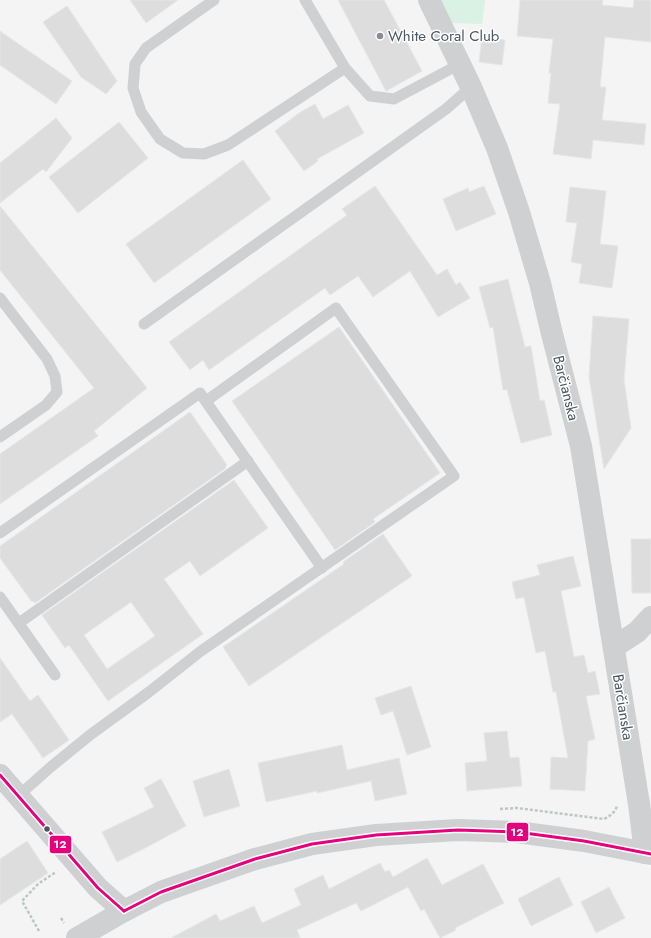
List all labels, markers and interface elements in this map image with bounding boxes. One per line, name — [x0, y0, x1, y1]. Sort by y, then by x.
place label: White Coral Club — [388, 25, 500, 47]
marker: White Coral Club — [375, 31, 385, 41]
street label: Barčianska — [547, 353, 585, 423]
street label: Barčianska — [607, 672, 639, 742]
line badge: 12 — [506, 822, 529, 842]
unlabelled marker — [42, 824, 52, 834]
text: 12 — [511, 824, 523, 840]
line badge: 12 — [49, 835, 72, 854]
text: 12 — [54, 836, 66, 852]

